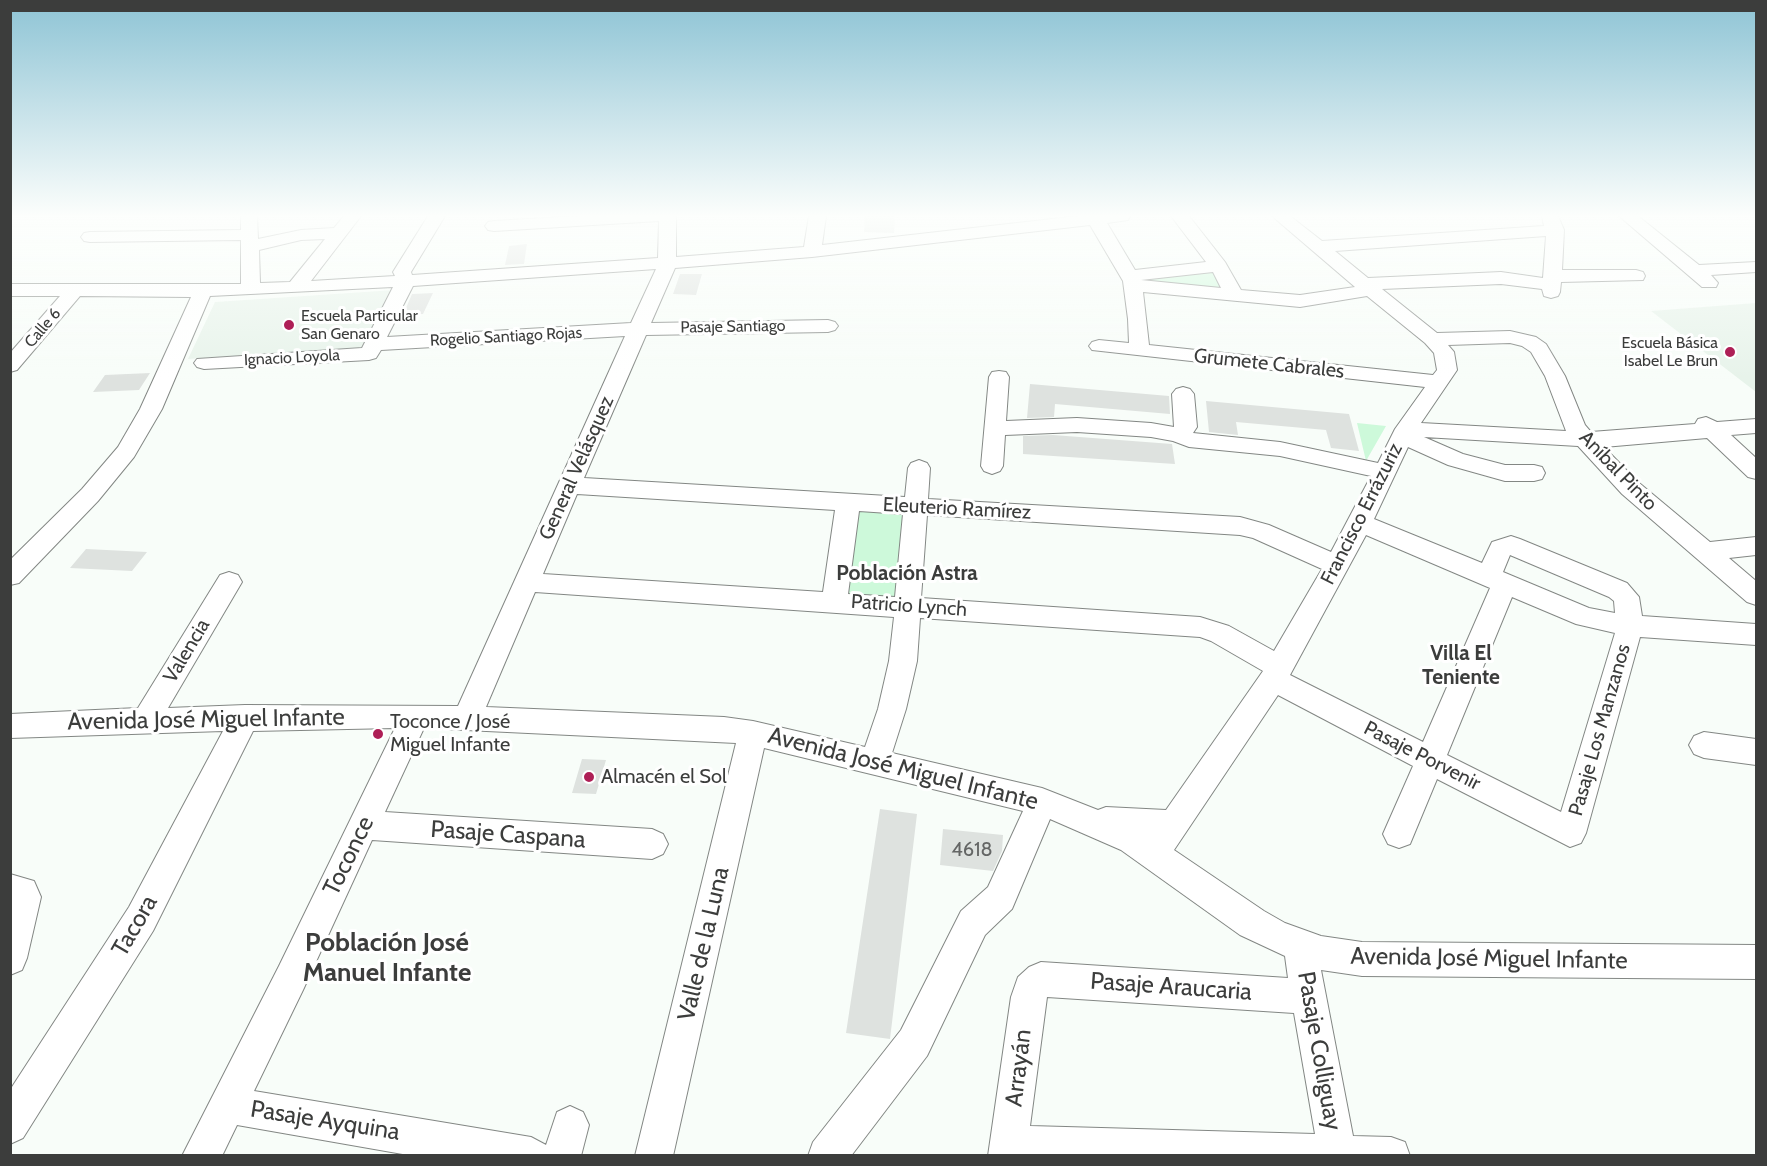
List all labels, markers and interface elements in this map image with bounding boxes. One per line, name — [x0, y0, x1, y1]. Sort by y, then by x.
street label: Calle 6 — [21, 304, 65, 352]
place label: Escuela Particular San Genaro — [301, 306, 418, 344]
street label: Pasaje Santiago — [680, 316, 786, 338]
marker: Escuela Particular San Genaro — [282, 318, 296, 332]
street label: Rogelio Santiago Rojas — [429, 323, 583, 351]
place label: Escuela Básica Isabel Le Brun — [1622, 333, 1718, 371]
street label: Grumete Cabrales — [1193, 344, 1345, 384]
marker: Escuela Básica Isabel Le Brun — [1723, 345, 1737, 359]
street label: Ignacio Loyola — [243, 346, 341, 370]
street label: General Velásquez — [534, 392, 620, 544]
street label: Aníbal Pinto — [1574, 426, 1662, 516]
street label: Francisco Errázuriz — [1316, 439, 1408, 589]
street label: Eleuterio Ramírez — [882, 493, 1032, 525]
district label: Población Astra — [836, 561, 978, 587]
street label: Patricio Lynch — [850, 590, 968, 622]
street label: Valencia — [159, 615, 215, 687]
district label: Villa El Teniente — [1422, 641, 1500, 691]
street label: Pasaje Los Manzanos — [1564, 641, 1636, 819]
street label: Avenida José Miguel Infante — [67, 703, 345, 737]
place label: Toconce / José Miguel Infante — [390, 710, 510, 757]
street label: Pasaje Porvenir — [1360, 716, 1484, 796]
street label: Avenida José Miguel Infante — [765, 721, 1041, 817]
marker: Toconce / José Miguel Infante — [371, 727, 385, 741]
place label: Almacén el Sol — [601, 765, 727, 789]
marker: Almacén el Sol — [582, 770, 596, 784]
street label: Toconce — [318, 812, 380, 900]
street label: Pasaje Caspana — [430, 815, 586, 855]
house number: 4618 — [951, 838, 993, 862]
street label: Valle de la Luna — [672, 864, 736, 1024]
street label: Tacora — [106, 890, 164, 962]
district label: Población José Manuel Infante — [303, 927, 471, 988]
street label: Avenida José Miguel Infante — [1350, 942, 1628, 976]
street label: Pasaje Araucaria — [1089, 967, 1253, 1007]
street label: Pasaje Colliguay — [1291, 969, 1347, 1133]
street label: Arrayán — [1000, 1028, 1038, 1108]
street label: Pasaje Ayquina — [248, 1095, 402, 1147]

